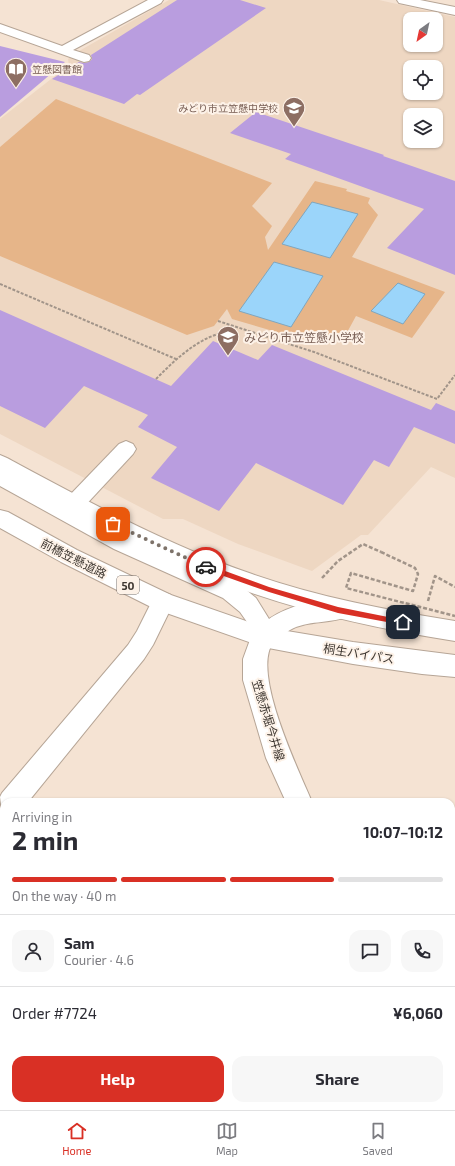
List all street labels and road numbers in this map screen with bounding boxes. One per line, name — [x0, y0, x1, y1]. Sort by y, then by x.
street label: 前橋笠懸道路 — [39, 535, 109, 581]
road number: 50 — [117, 576, 139, 594]
street label: 桐生バイパス — [322, 640, 396, 666]
street label: 笠懸赤堀今井線 — [250, 678, 288, 762]

